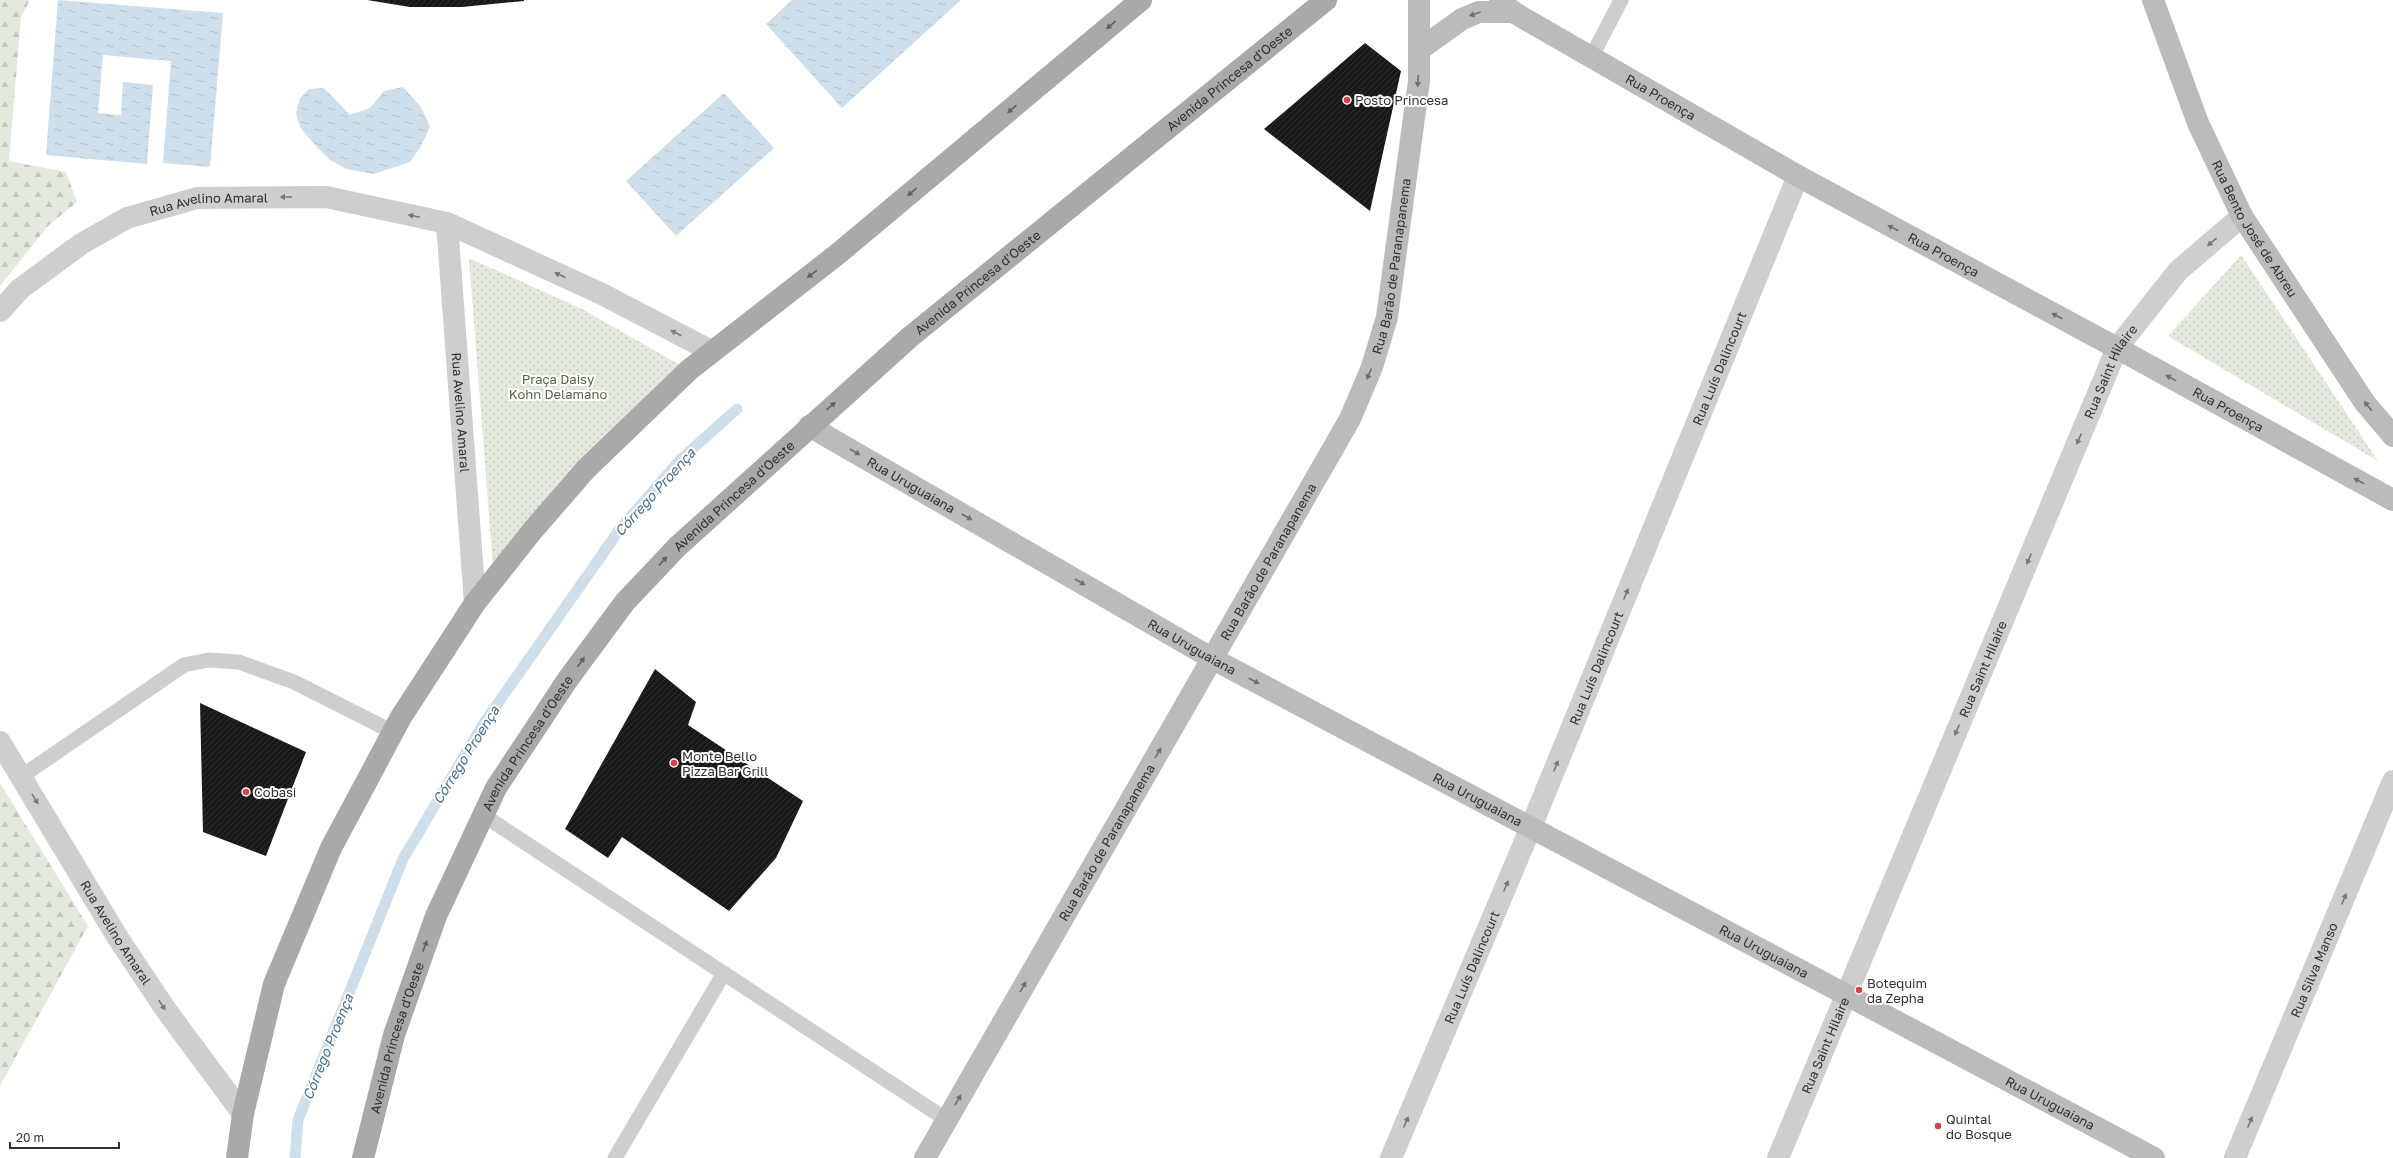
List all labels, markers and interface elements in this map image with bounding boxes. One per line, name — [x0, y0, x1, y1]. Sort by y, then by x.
one-way arrow — [1468, 11, 1480, 17]
one-way arrow — [1106, 21, 1117, 30]
street label: Avenida Princesa d'Oeste — [1163, 23, 1295, 134]
street label: Rua Proença — [1623, 70, 1699, 123]
one-way arrow — [1415, 75, 1422, 87]
place label: Posto Princesa — [1355, 92, 1448, 108]
marker: Posto Princesa — [1342, 95, 1352, 105]
one-way arrow — [1006, 104, 1017, 113]
street label: Rua Bento José de Abreu — [2209, 158, 2301, 300]
street label: Rua Barão de Paranapanema — [1368, 177, 1414, 356]
one-way arrow — [907, 188, 918, 197]
street label: Rua Avelino Amaral — [147, 189, 268, 219]
one-way arrow — [279, 194, 292, 200]
one-way arrow — [408, 213, 420, 219]
one-way arrow — [1888, 225, 1899, 231]
street label: Avenida Princesa d'Oeste — [911, 227, 1044, 338]
street label: Rua Proença — [1905, 229, 1982, 280]
one-way arrow — [2207, 237, 2218, 246]
one-way arrow — [806, 270, 817, 279]
one-way arrow — [554, 271, 566, 278]
street label: Rua Luís Dalincourt — [1689, 309, 1749, 428]
one-way arrow — [2051, 313, 2063, 319]
street label: Rua Saint Hilaire — [2080, 321, 2140, 421]
one-way arrow — [670, 330, 682, 336]
street label: Rua Avelino Amaral — [449, 352, 473, 473]
one-way arrow — [1366, 369, 1372, 381]
park label: Praça Daisy Kohn Delamano — [509, 371, 607, 402]
one-way arrow — [2166, 375, 2177, 382]
street label: Rua Proença — [2190, 383, 2266, 435]
one-way arrow — [2364, 401, 2372, 412]
one-way arrow — [826, 402, 836, 411]
one-way arrow — [2075, 433, 2081, 445]
street label: Avenida Princesa d'Oeste — [670, 437, 798, 554]
water label: Córrego Proença — [611, 443, 699, 539]
one-way arrow — [849, 449, 860, 456]
street label: Rua Uruguaiana — [864, 453, 958, 517]
one-way arrow — [2353, 478, 2365, 485]
street label: Rua Barão de Paranapanema — [1217, 480, 1319, 643]
one-way arrow — [961, 514, 973, 521]
one-way arrow — [2026, 553, 2032, 564]
one-way arrow — [659, 556, 668, 566]
one-way arrow — [1074, 579, 1086, 586]
one-way arrow — [1624, 588, 1630, 600]
street label: Rua Luís Dalincourt — [1566, 609, 1627, 727]
street label: Rua Uruguaiana — [1145, 615, 1239, 678]
street label: Rua Saint Hilaire — [1955, 618, 2010, 720]
one-way arrow — [577, 656, 585, 667]
street label: Avenida Princesa d'Oeste — [479, 672, 576, 813]
one-way arrow — [1248, 677, 1260, 684]
water label: Córrego Proença — [429, 702, 503, 807]
one-way arrow — [1954, 725, 1960, 737]
one-way arrow — [1155, 747, 1162, 759]
place label: Monte Bello Pizza Bar Grill — [682, 748, 768, 779]
marker: Monte Bello Pizza Bar Grill — [669, 758, 679, 768]
one-way arrow — [1553, 760, 1559, 772]
street label: Rua Barão de Paranapanema — [1055, 761, 1158, 924]
street label: Rua Uruguaiana — [1430, 769, 1525, 830]
place label: Cobasi — [254, 784, 296, 800]
marker: Cobasi — [241, 787, 251, 797]
one-way arrow — [32, 793, 39, 805]
street label: Rua Avelino Amaral — [77, 877, 155, 988]
one-way arrow — [1503, 880, 1509, 892]
one-way arrow — [2341, 892, 2347, 904]
street label: Rua Luís Dalincourt — [1441, 908, 1503, 1026]
street label: Rua Silva Manso — [2287, 920, 2341, 1020]
street label: Rua Uruguaiana — [1716, 921, 1811, 981]
one-way arrow — [422, 940, 428, 952]
street label: Avenida Princesa d'Oeste — [367, 960, 427, 1115]
place label: Botequim da Zepha — [1867, 975, 1927, 1006]
one-way arrow — [1020, 981, 1027, 993]
marker: Botequim da Zepha — [1854, 985, 1864, 995]
water label: Córrego Proença — [299, 990, 357, 1102]
street label: Rua Saint Hilaire — [1798, 995, 1852, 1096]
one-way arrow — [159, 999, 166, 1011]
street label: Rua Uruguaiana — [2003, 1073, 2098, 1133]
one-way arrow — [955, 1094, 962, 1106]
place label: Quintal do Bosque — [1946, 1111, 2012, 1142]
one-way arrow — [2247, 1116, 2253, 1128]
one-way arrow — [1403, 1117, 1409, 1128]
marker: Quintal do Bosque — [1933, 1121, 1943, 1131]
scale bar — [10, 1124, 119, 1150]
text: 20 m — [16, 1130, 44, 1145]

